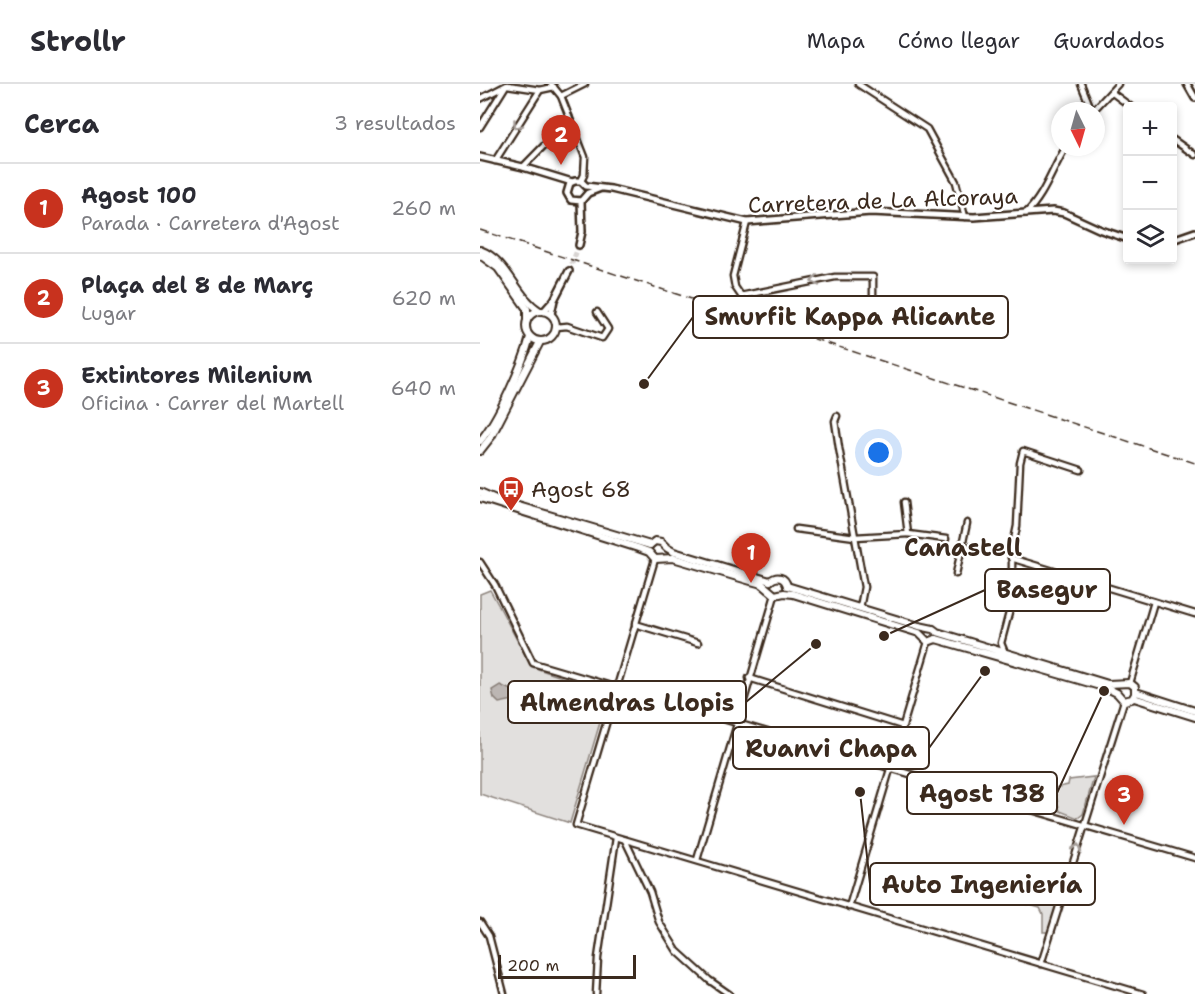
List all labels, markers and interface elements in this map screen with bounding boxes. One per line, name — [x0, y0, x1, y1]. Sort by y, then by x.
text: Strollr — [30, 22, 126, 60]
text: Mapa — [807, 27, 865, 55]
text: Cómo llegar — [898, 27, 1020, 55]
text: Guardados — [1053, 27, 1165, 55]
north arrow — [1051, 102, 1105, 156]
map controls — [1123, 102, 1177, 264]
button: + — [1123, 102, 1177, 156]
text: Cerca — [24, 106, 99, 141]
text: 3 resultados — [334, 110, 456, 136]
pin: 2 — [542, 116, 580, 165]
one-way arrow — [513, 119, 524, 130]
button: − — [1123, 156, 1177, 210]
text: Agost 100 — [81, 181, 197, 210]
street label: Carretera de La Alcoraya — [748, 181, 1019, 220]
text: 1 — [39, 195, 48, 221]
text: 260 m — [391, 195, 456, 221]
text: Parada · Carretera d'Agost — [81, 210, 340, 236]
button: layers — [1123, 210, 1177, 264]
text: Plaça del 8 de Març — [81, 271, 314, 300]
one-way arrow — [810, 274, 820, 287]
text: 2 — [37, 285, 51, 311]
text: 620 m — [392, 285, 456, 311]
callout: Smurfit Kappa Alicante — [693, 296, 1008, 338]
text: Lugar — [81, 300, 137, 326]
text: Smurfit Kappa Alicante — [704, 301, 996, 333]
text: Extintores Milenium — [81, 361, 312, 390]
text: 3 — [37, 375, 51, 401]
text: 640 m — [391, 375, 456, 401]
text: Oficina · Carrer del Martell — [81, 390, 344, 416]
your location — [864, 438, 893, 467]
bus stop icon: Agost 68 — [496, 474, 526, 512]
place label: Agost 68 — [531, 475, 631, 504]
district label: Canastell — [904, 532, 1022, 564]
pin: 1 — [732, 534, 770, 583]
callout: Basegur — [985, 569, 1110, 611]
text: Basegur — [996, 574, 1098, 606]
callout: Almendras Llopis — [508, 681, 746, 723]
text: Almendras Llopis — [520, 687, 734, 719]
callout: Ruanvi Chapa — [733, 727, 929, 769]
text: Ruanvi Chapa — [745, 733, 917, 765]
callout: Agost 138 — [907, 772, 1057, 814]
pin: 3 — [1104, 776, 1144, 825]
text: Agost 138 — [919, 778, 1045, 810]
one-way arrow — [1070, 843, 1082, 854]
callout: Auto Ingeniería — [870, 863, 1095, 905]
text: Auto Ingeniería — [882, 869, 1083, 901]
scale bar — [498, 952, 636, 980]
text: 200 m — [507, 955, 559, 976]

